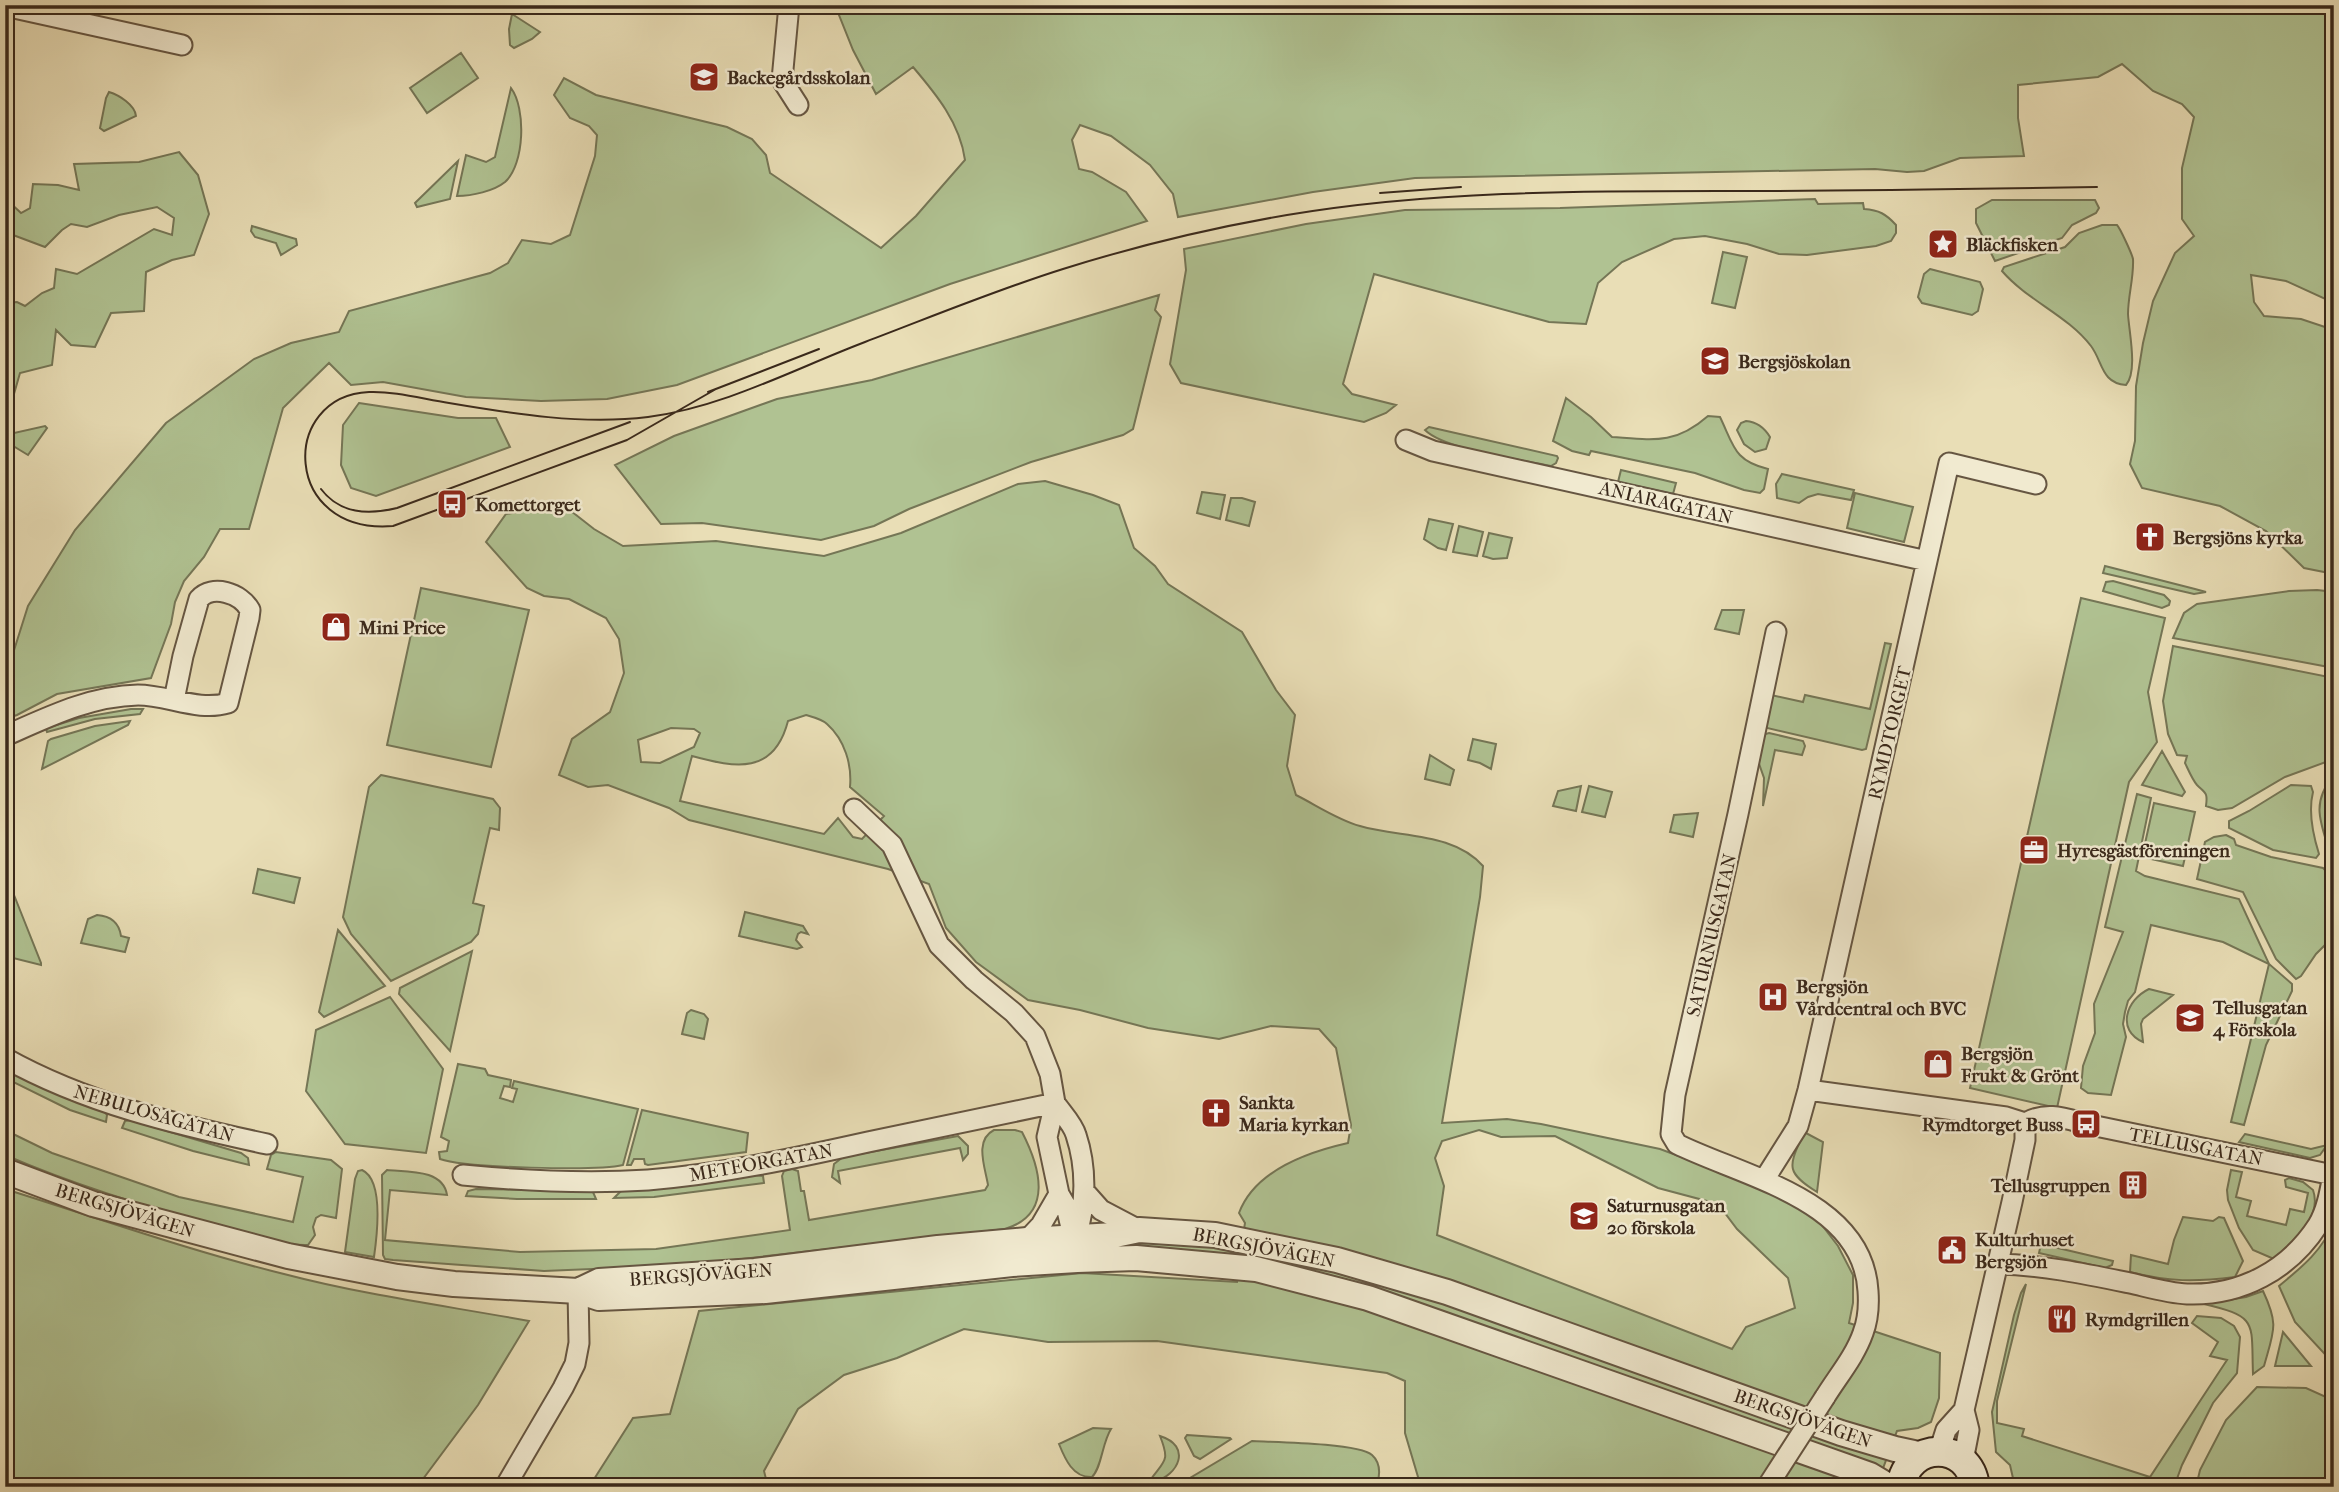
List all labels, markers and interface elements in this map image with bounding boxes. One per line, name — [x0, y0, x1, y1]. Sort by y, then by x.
school or university icon: Backegårdsskolan — [687, 60, 721, 94]
place label: Backegårdsskolan — [727, 67, 872, 89]
place icon: Bläckfisken — [1926, 227, 1960, 261]
place label: Bläckfisken — [1966, 234, 2059, 256]
school or university icon: Bergsjöskolan — [1698, 344, 1732, 378]
place label: Bergsjöskolan — [1738, 351, 1851, 373]
street label: ANIARAGATAN — [1596, 477, 1735, 529]
bus stop icon: Komettorget — [435, 487, 469, 521]
place label: Komettorget — [475, 494, 581, 516]
church icon: Bergsjöns kyrka — [2133, 520, 2167, 554]
place label: Bergsjöns kyrka — [2173, 527, 2304, 549]
shop icon: Mini Price — [319, 610, 353, 644]
place label: Mini Price — [358, 617, 446, 639]
street label: RYMDTORGET — [1864, 664, 1916, 802]
office icon: Hyresgästföreningen — [2017, 833, 2051, 867]
place label: Hyresgästföreningen — [2057, 840, 2231, 862]
street label: SATURNUSGATAN — [1683, 851, 1742, 1019]
place label: Bergsjön Vårdcentral och BVC — [1795, 976, 1966, 1020]
hospital icon: Bergsjön Vårdcentral och BVC — [1756, 980, 1790, 1014]
place label: Tellusgatan 4 Förskola — [2212, 997, 2308, 1041]
school or university icon: Tellusgatan 4 Förskola — [2173, 1001, 2207, 1035]
place label: Bergsjön Frukt & Grönt — [1960, 1043, 2079, 1087]
shop icon: Bergsjön Frukt & Grönt — [1921, 1047, 1955, 1081]
street label: NEBULOSAGATAN — [71, 1081, 237, 1148]
place label: Sankta Maria kyrkan — [1238, 1092, 1350, 1136]
church icon: Sankta Maria kyrkan — [1199, 1096, 1233, 1130]
bus stop icon: Rymdtorget Buss — [2069, 1107, 2103, 1141]
place label: Rymdtorget Buss — [1922, 1114, 2063, 1136]
street label: TELLUSGATAN — [2127, 1123, 2265, 1171]
street label: METEORGATAN — [687, 1139, 835, 1186]
building icon: Tellusgruppen — [2116, 1168, 2150, 1202]
place label: Tellusgruppen — [1990, 1175, 2111, 1197]
street label: BERGSJÖVÄGEN — [52, 1179, 197, 1243]
place label: Saturnusgatan 20 förskola — [1607, 1195, 1726, 1239]
school or university icon: Saturnusgatan 20 förskola — [1567, 1199, 1601, 1233]
street label: BERGSJÖVÄGEN — [1191, 1223, 1337, 1273]
place label: Kulturhuset Bergsjön — [1975, 1229, 2074, 1273]
public building icon: Kulturhuset Bergsjön — [1935, 1233, 1969, 1267]
street label: BERGSJÖVÄGEN — [628, 1259, 774, 1291]
restaurant icon: Rymdgrillen — [2045, 1302, 2079, 1336]
place label: Rymdgrillen — [2085, 1309, 2190, 1331]
street label: BERGSJÖVÄGEN — [1731, 1385, 1875, 1453]

